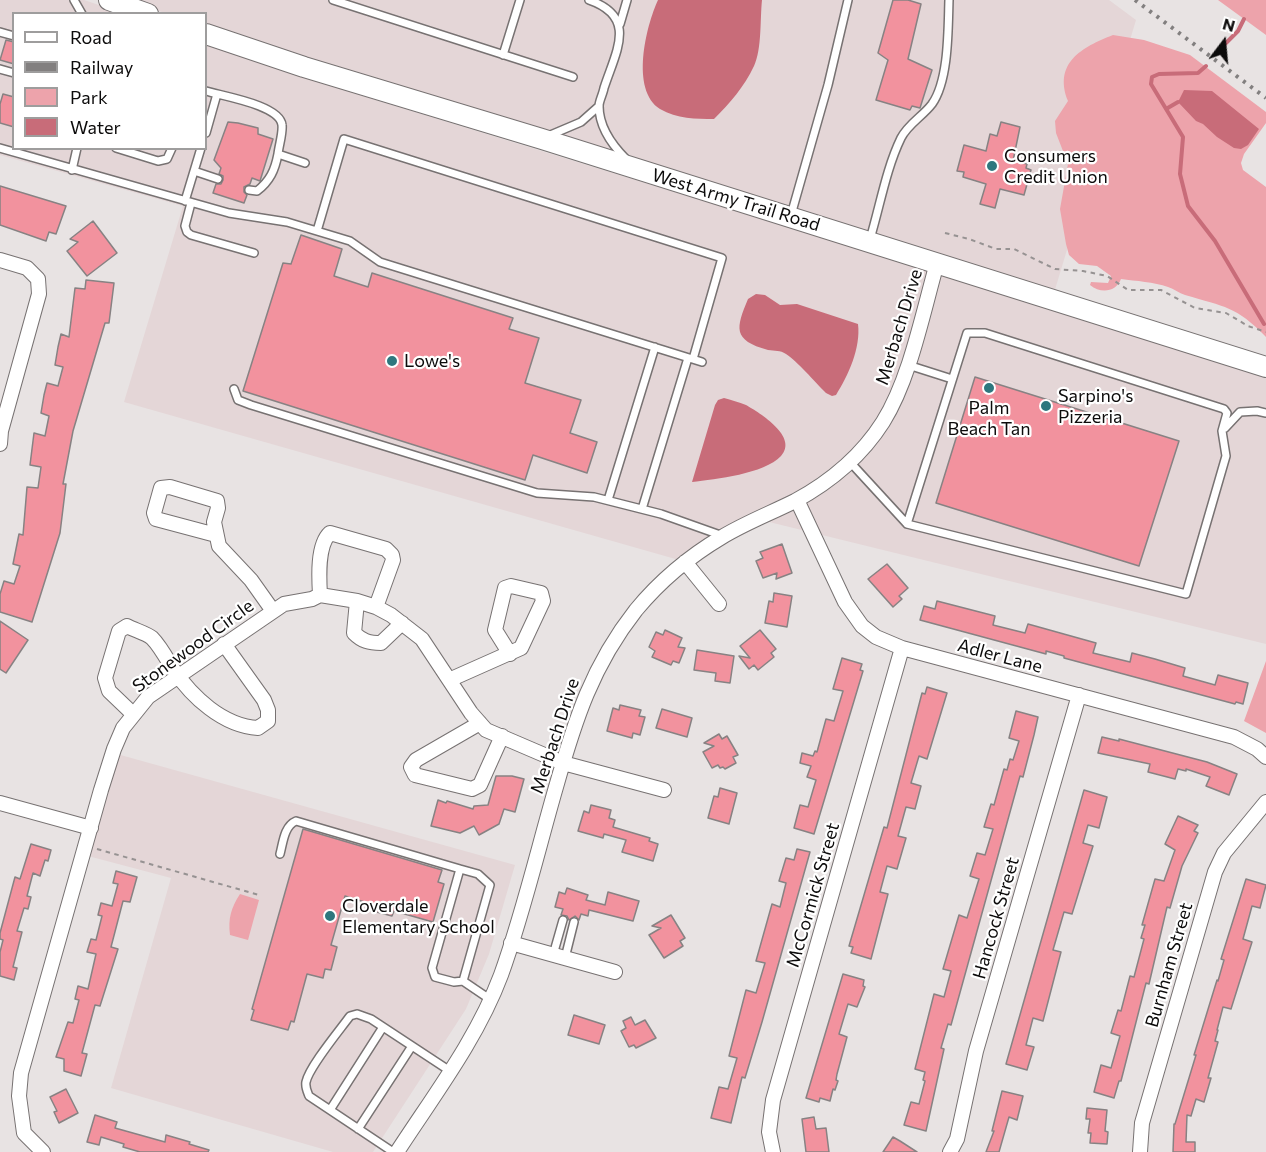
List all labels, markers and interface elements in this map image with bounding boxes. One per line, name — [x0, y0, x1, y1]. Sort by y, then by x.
legend — [12, 12, 207, 150]
north arrow — [1194, 12, 1254, 72]
text: N — [1221, 13, 1237, 35]
text: Road — [70, 26, 112, 48]
text: Railway — [70, 56, 133, 78]
text: Park — [70, 86, 108, 108]
text: Water — [70, 116, 121, 138]
place label: Consumers Credit Union — [1004, 145, 1108, 188]
marker: Consumers Credit Union — [985, 159, 999, 173]
street label: West Army Trail Road — [649, 164, 823, 236]
street label: Merbach Drive — [871, 266, 927, 388]
place label: Lowe's — [404, 350, 460, 372]
marker: Lowe's — [385, 354, 399, 368]
marker: Palm Beach Tan — [982, 381, 996, 395]
place label: Sarpino's Pizzeria — [1058, 385, 1133, 428]
place label: Palm Beach Tan — [948, 397, 1030, 440]
marker: Sarpino's Pizzeria — [1039, 399, 1053, 413]
street label: Stonewood Circle — [128, 595, 258, 697]
street label: Adler Lane — [955, 634, 1045, 678]
street label: Merbach Drive — [526, 676, 584, 796]
street label: McCormick Street — [782, 820, 844, 970]
street label: Hancock Street — [968, 855, 1024, 981]
place label: Cloverdale Elementary School — [342, 895, 495, 938]
street label: Burnham Street — [1141, 900, 1197, 1030]
marker: Cloverdale Elementary School — [323, 909, 337, 923]

